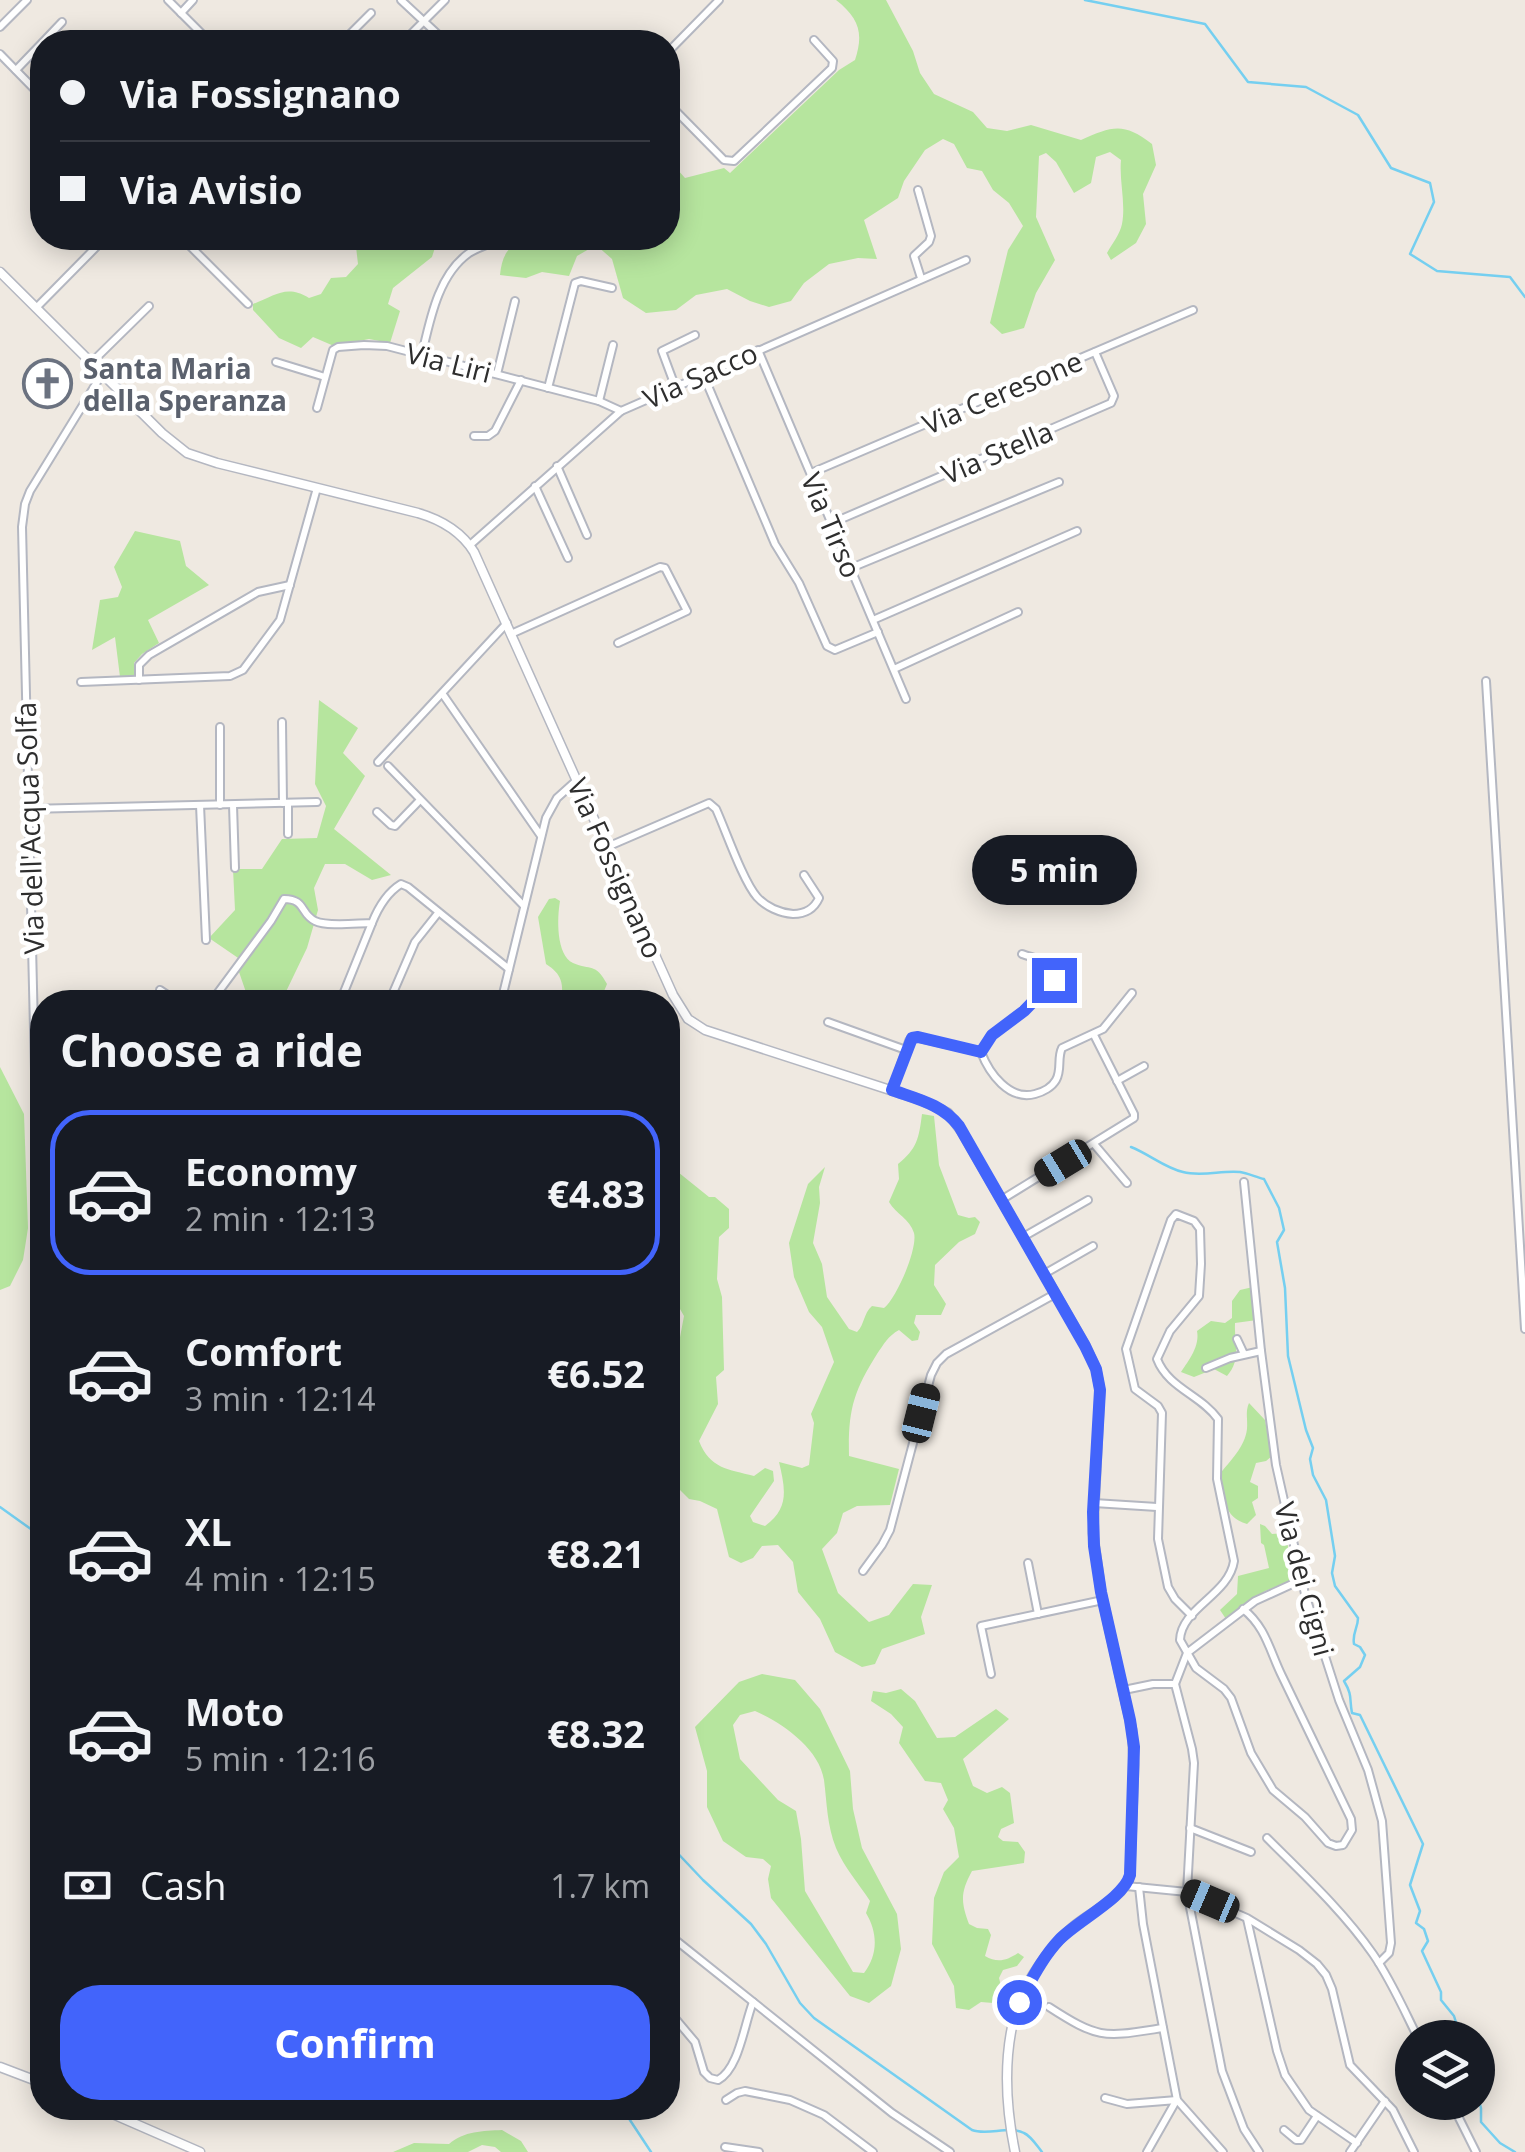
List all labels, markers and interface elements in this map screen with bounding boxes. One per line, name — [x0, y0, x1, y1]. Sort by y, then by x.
text: Via Fossignano — [120, 67, 401, 119]
text: Via Avisio — [120, 163, 303, 215]
street label: Via Liri — [402, 333, 496, 391]
street label: Via Sacco — [637, 333, 763, 417]
street label: Via Ceresone — [916, 341, 1088, 443]
place label: Santa Maria della Speranza — [83, 349, 287, 419]
church icon: Santa Maria della Speranza — [22, 358, 74, 410]
street label: Via Stella — [936, 412, 1058, 492]
street label: Via Tirso — [793, 467, 871, 583]
street label: Via dell'Acqua Solfa — [6, 701, 52, 955]
street label: Via Fossignano — [559, 772, 673, 964]
callout: 5 min — [972, 835, 1136, 905]
text: 5 min — [1010, 848, 1099, 891]
route end — [1032, 958, 1077, 1003]
text: Choose a ride — [60, 1019, 363, 1080]
car — [1030, 1135, 1096, 1191]
text: Economy — [185, 1145, 357, 1197]
icon: car — [65, 1148, 155, 1238]
text: €4.83 — [547, 1167, 645, 1219]
text: 2 min · 12:13 — [185, 1197, 376, 1240]
text: Comfort — [185, 1325, 342, 1377]
icon: car — [65, 1328, 155, 1418]
text: €6.52 — [547, 1347, 645, 1399]
text: 3 min · 12:14 — [185, 1377, 376, 1420]
car — [899, 1380, 943, 1446]
street label: Via dei Cigni — [1266, 1498, 1344, 1660]
text: XL — [185, 1505, 232, 1557]
icon: car — [65, 1508, 155, 1598]
text: €8.21 — [547, 1527, 645, 1579]
text: 4 min · 12:15 — [185, 1557, 376, 1600]
text: Moto — [185, 1685, 284, 1737]
icon: car — [65, 1688, 155, 1778]
text: €8.32 — [547, 1707, 645, 1759]
text: 5 min · 12:16 — [185, 1737, 376, 1780]
icon: cash — [60, 1858, 115, 1913]
text: Cash — [140, 1859, 226, 1911]
text: 1.7 km — [550, 1864, 650, 1907]
car — [1177, 1875, 1243, 1927]
route start — [997, 1980, 1042, 2025]
button: Confirm — [60, 1985, 650, 2100]
map controls — [1395, 2020, 1495, 2120]
button: layers — [1395, 2020, 1495, 2120]

